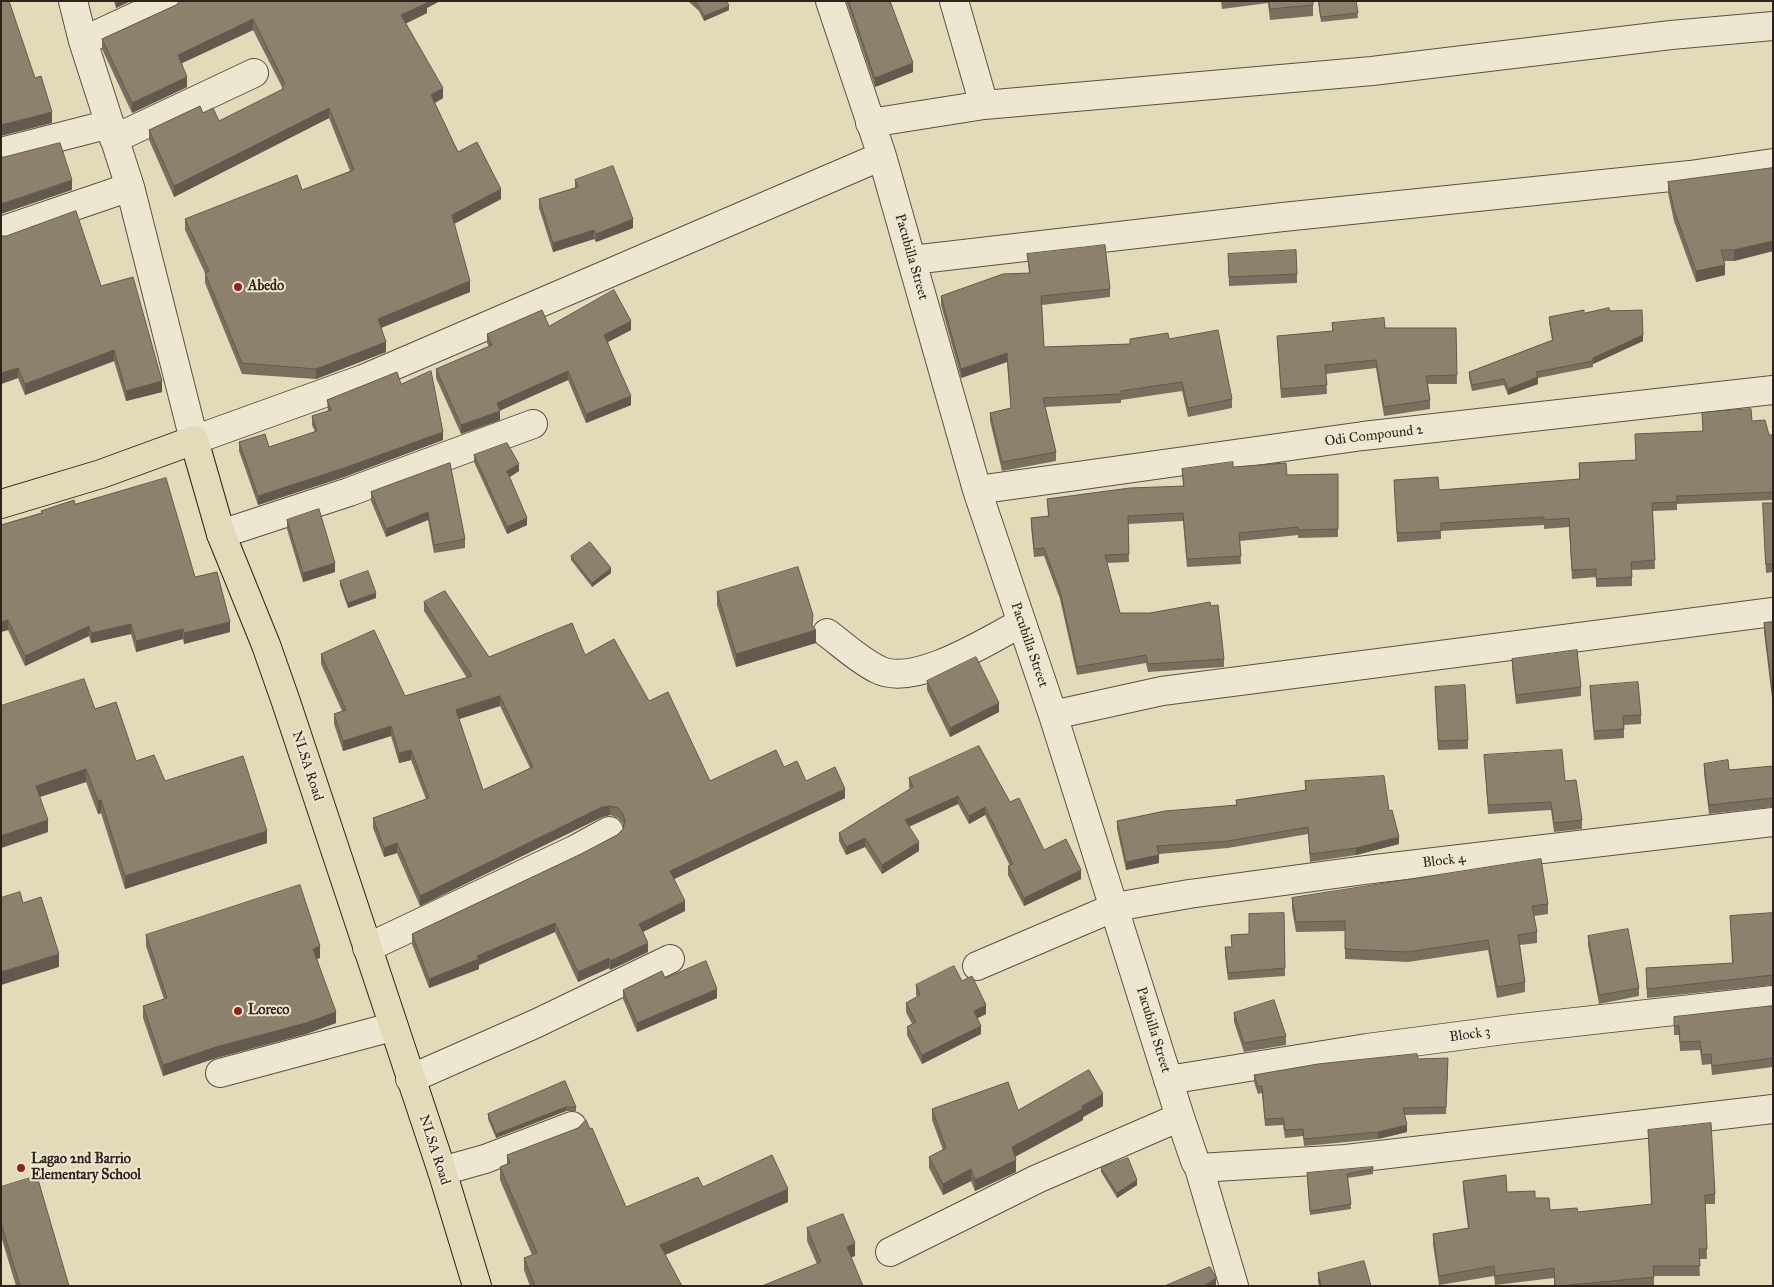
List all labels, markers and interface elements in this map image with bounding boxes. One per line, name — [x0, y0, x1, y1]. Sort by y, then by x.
street label: Pacubilla Street — [891, 212, 931, 302]
place label: Abedo — [248, 279, 284, 295]
marker: Abedo — [232, 281, 244, 293]
street label: Odi Compound 2 — [1324, 422, 1424, 450]
street label: Pacubilla Street — [1007, 600, 1051, 690]
street label: NLSA Road — [288, 729, 326, 803]
street label: Block 4 — [1421, 850, 1467, 872]
street label: Pacubilla Street — [1132, 985, 1174, 1075]
place label: Loreco — [248, 1003, 290, 1019]
marker: Loreco — [232, 1005, 244, 1017]
street label: Block 3 — [1448, 1024, 1492, 1046]
street label: NLSA Road — [415, 1113, 453, 1187]
place label: Lagao 2nd Barrio Elementary School — [31, 1152, 141, 1184]
marker: Lagao 2nd Barrio Elementary School — [15, 1162, 27, 1174]

